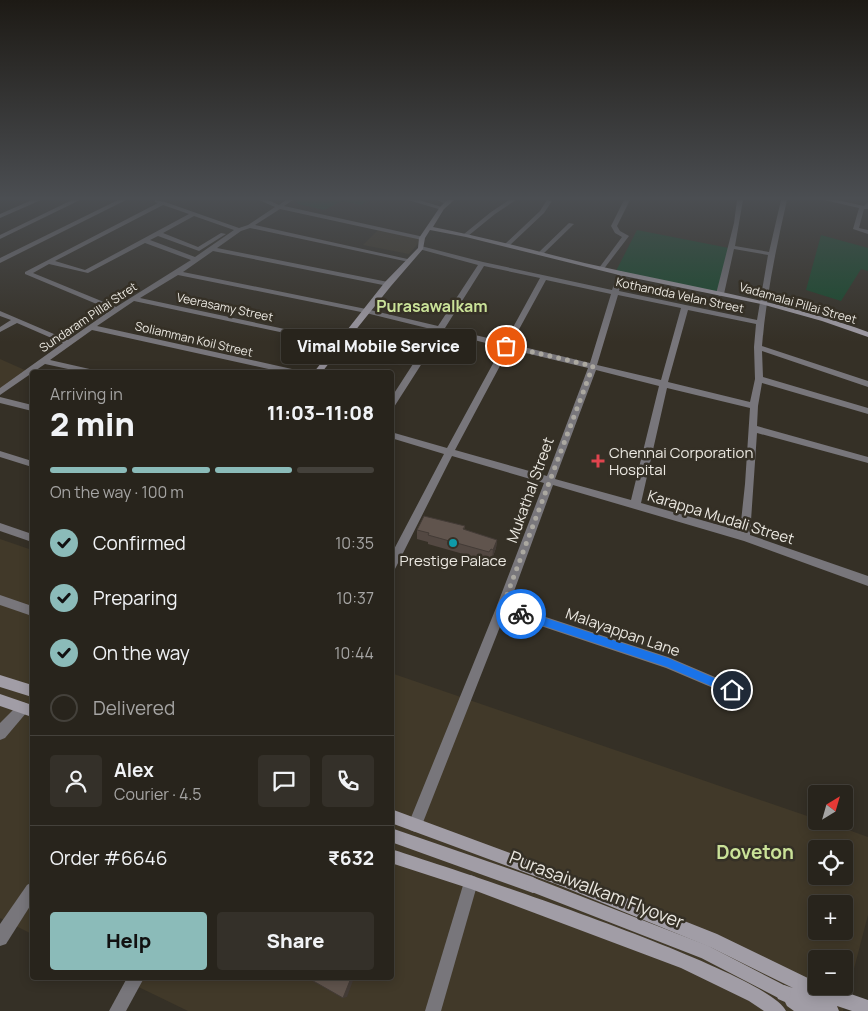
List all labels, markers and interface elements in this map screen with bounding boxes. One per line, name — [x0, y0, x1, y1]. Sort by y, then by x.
street label: Kothandda Velan Street — [614, 273, 746, 317]
street label: Sundaram Pillai Stret — [36, 278, 140, 356]
street label: Vadamalai Pillai Street — [737, 278, 859, 328]
street label: Veerasamy Street — [175, 288, 275, 326]
district label: Purasawalkam — [376, 295, 488, 317]
street label: Soliamman Koil Street — [133, 317, 255, 361]
pin — [485, 325, 527, 367]
callout: Vimal Mobile Service — [281, 328, 476, 364]
icon: bag — [492, 332, 520, 360]
text: Vimal Mobile Service — [297, 335, 460, 357]
text: Arriving in — [50, 383, 123, 405]
text: 11:03–11:08 — [267, 400, 374, 426]
text: 2 min — [50, 402, 135, 446]
street label: Mukathal Street — [501, 434, 559, 546]
place label: Chennai Corporation Hospital — [609, 442, 753, 480]
marker: Chennai Corporation Hospital — [591, 454, 605, 468]
text: On the way · 100 m — [50, 481, 184, 503]
street label: Karappa Mudali Street — [645, 485, 797, 549]
icon: check — [50, 529, 78, 557]
text: Confirmed — [93, 530, 186, 556]
text: 10:35 — [335, 532, 374, 554]
marker: Prestige Palace — [447, 537, 459, 549]
place label: Prestige Palace — [400, 550, 507, 571]
icon: check — [50, 584, 78, 612]
text: Preparing — [93, 585, 178, 611]
text: 10:37 — [336, 587, 374, 609]
courier — [496, 589, 546, 639]
icon: bike — [507, 600, 535, 628]
street label: Malayappan Lane — [563, 603, 683, 662]
icon: check — [50, 639, 78, 667]
text: On the way — [93, 640, 190, 666]
text: 10:44 — [334, 642, 374, 664]
pin — [711, 669, 753, 711]
icon: home — [718, 676, 746, 704]
text: Delivered — [93, 695, 175, 721]
button: person — [50, 755, 102, 807]
button: chat — [258, 755, 310, 807]
button: phone — [322, 755, 374, 807]
text: Alex — [114, 757, 154, 783]
text: Courier · 4.5 — [114, 783, 201, 805]
north arrow — [808, 785, 852, 830]
map controls — [808, 785, 853, 995]
district label: Doveton — [716, 839, 794, 865]
button: locate — [808, 840, 853, 885]
text: Order #6646 — [50, 845, 167, 871]
text: ₹632 — [328, 845, 374, 871]
street label: Purasaiwalkam Flyover — [506, 845, 688, 934]
button: + — [808, 895, 853, 940]
button: Help — [50, 912, 207, 970]
button: Share — [217, 912, 374, 970]
button: − — [808, 950, 853, 995]

